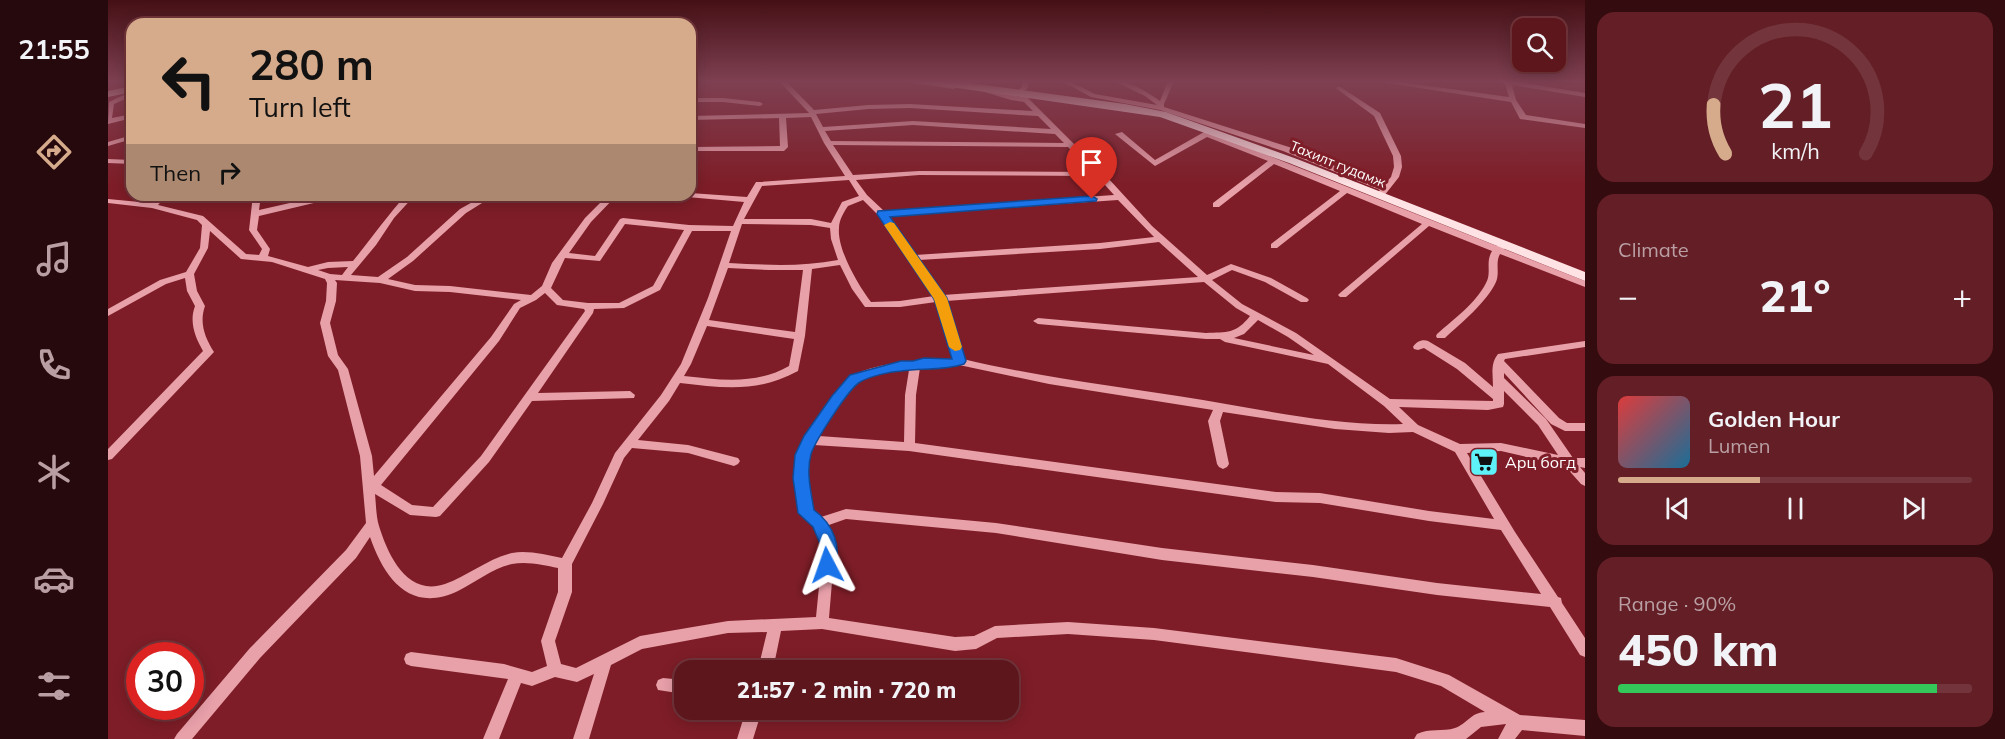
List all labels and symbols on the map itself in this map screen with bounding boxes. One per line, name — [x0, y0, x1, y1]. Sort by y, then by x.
pin — [1066, 137, 1117, 199]
street label: Тахилт гудамж — [1288, 137, 1389, 192]
supermarket icon: Арц богд — [1468, 446, 1500, 478]
place label: Арц богд — [1505, 452, 1576, 472]
position arrow — [795, 533, 859, 597]
speed limit sign: 30 — [126, 642, 204, 720]

